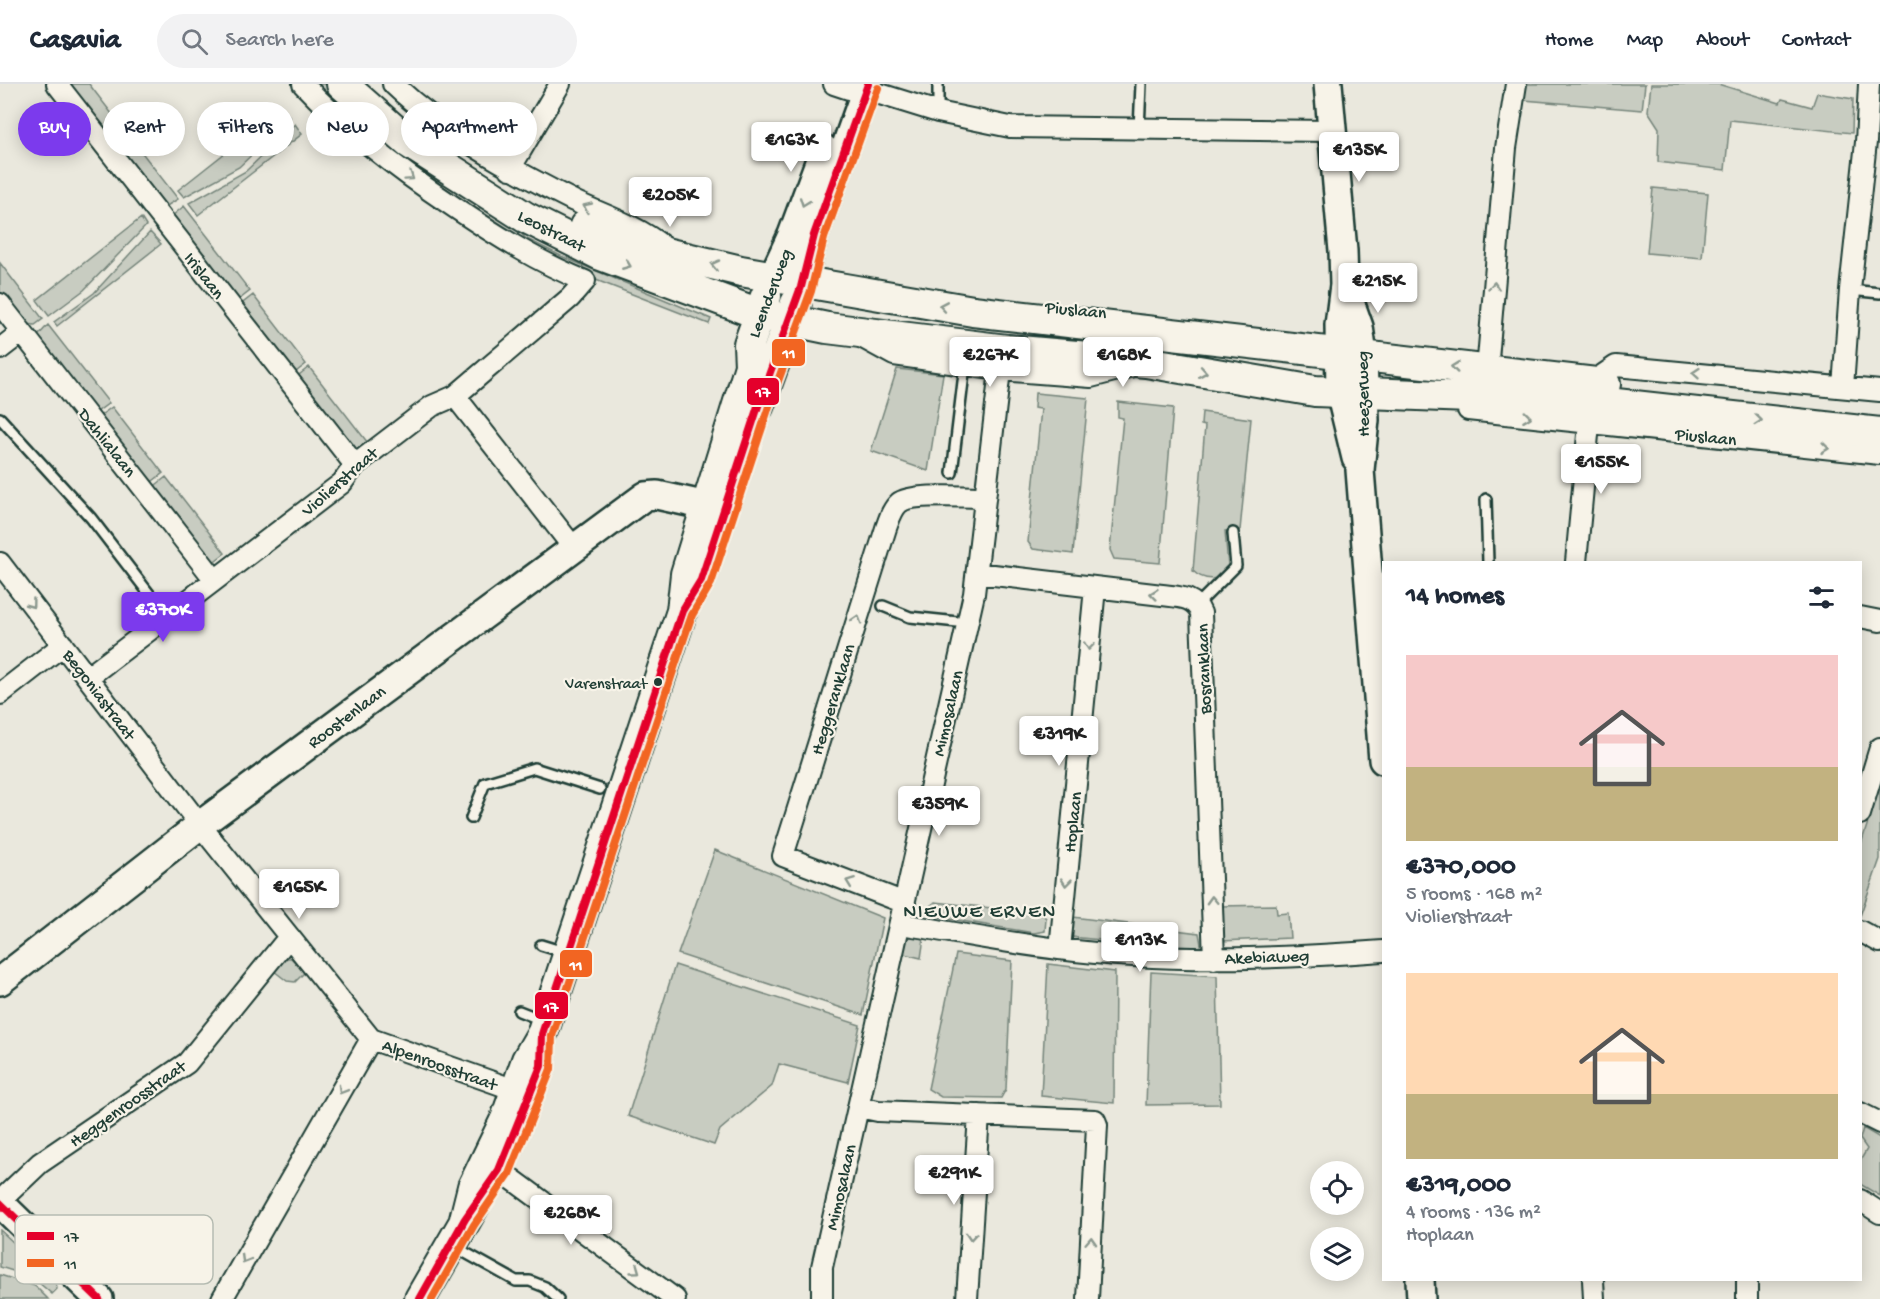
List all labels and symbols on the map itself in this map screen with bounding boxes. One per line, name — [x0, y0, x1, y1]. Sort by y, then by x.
pin: €163K — [749, 122, 833, 173]
pin: €135K — [1317, 132, 1401, 183]
one-way arrow — [404, 170, 415, 181]
pin: €205K — [628, 177, 712, 228]
one-way arrow — [799, 196, 812, 207]
one-way arrow — [583, 202, 594, 214]
street label: Leostraat — [514, 206, 590, 259]
street label: Leenderweg — [745, 247, 798, 341]
street label: Irislaan — [178, 249, 228, 305]
one-way arrow — [621, 258, 632, 270]
one-way arrow — [711, 259, 721, 272]
pin: €215K — [1336, 263, 1420, 314]
one-way arrow — [1487, 282, 1500, 291]
street label: Piuslaan — [1043, 298, 1108, 325]
one-way arrow — [938, 300, 948, 313]
pin: €267K — [948, 337, 1032, 388]
pin: €168K — [1081, 337, 1165, 388]
line badge: 11 — [771, 338, 806, 367]
text: 11 — [782, 346, 795, 365]
street label: Heezerweg — [1353, 351, 1376, 437]
one-way arrow — [1450, 361, 1459, 373]
one-way arrow — [1198, 365, 1208, 378]
one-way arrow — [1692, 367, 1701, 380]
line badge: 17 — [746, 377, 780, 406]
text: 17 — [755, 385, 771, 404]
street label: Dahlialaan — [72, 404, 140, 483]
one-way arrow — [1522, 410, 1531, 423]
one-way arrow — [1753, 413, 1762, 425]
street label: Piuslaan — [1673, 425, 1738, 452]
one-way arrow — [1821, 442, 1830, 454]
street label: Violierstraat — [297, 443, 384, 522]
pin: €155K — [1559, 444, 1643, 495]
one-way arrow — [1149, 588, 1158, 601]
pin: €370K — [121, 592, 205, 643]
one-way arrow — [24, 598, 35, 609]
one-way arrow — [850, 614, 862, 625]
street label: Bosranklaan — [1193, 623, 1218, 716]
street label: Heggeranklaan — [808, 641, 861, 758]
one-way arrow — [1083, 641, 1096, 650]
street label: Begoniastraat — [56, 645, 140, 746]
street label: Mimosalaan — [929, 668, 970, 759]
place label: Varenstraat — [564, 676, 648, 695]
marker: Varenstraat — [652, 676, 664, 688]
street label: Roostenlaan — [304, 682, 391, 754]
pin: €319K — [1017, 716, 1101, 767]
pin: €359K — [897, 786, 981, 837]
street label: Hoplaan — [1061, 790, 1088, 854]
pin: €165K — [257, 869, 341, 920]
one-way arrow — [845, 877, 856, 889]
one-way arrow — [1060, 877, 1073, 886]
one-way arrow — [1206, 896, 1219, 905]
district label: NIEUWE ERVEN — [903, 902, 1057, 925]
pin: €113K — [1098, 922, 1182, 973]
street label: Akebiaweg — [1224, 947, 1310, 970]
line badge: 11 — [559, 949, 593, 978]
text: 11 — [569, 958, 582, 977]
line badge: 17 — [534, 991, 569, 1020]
text: 17 — [543, 1000, 559, 1019]
street label: Alpenroosstraat — [379, 1036, 501, 1097]
street label: Heggenroosstraat — [66, 1056, 192, 1153]
one-way arrow — [338, 1084, 349, 1094]
street label: Mimosalaan — [822, 1142, 863, 1233]
pin: €291K — [912, 1155, 996, 1206]
pin: €268K — [529, 1195, 613, 1246]
legend — [15, 1215, 213, 1284]
text: 17 — [63, 1230, 79, 1249]
one-way arrow — [964, 1231, 977, 1240]
one-way arrow — [1085, 1236, 1098, 1245]
one-way arrow — [241, 1253, 252, 1263]
text: 11 — [63, 1257, 77, 1276]
one-way arrow — [629, 1263, 640, 1274]

